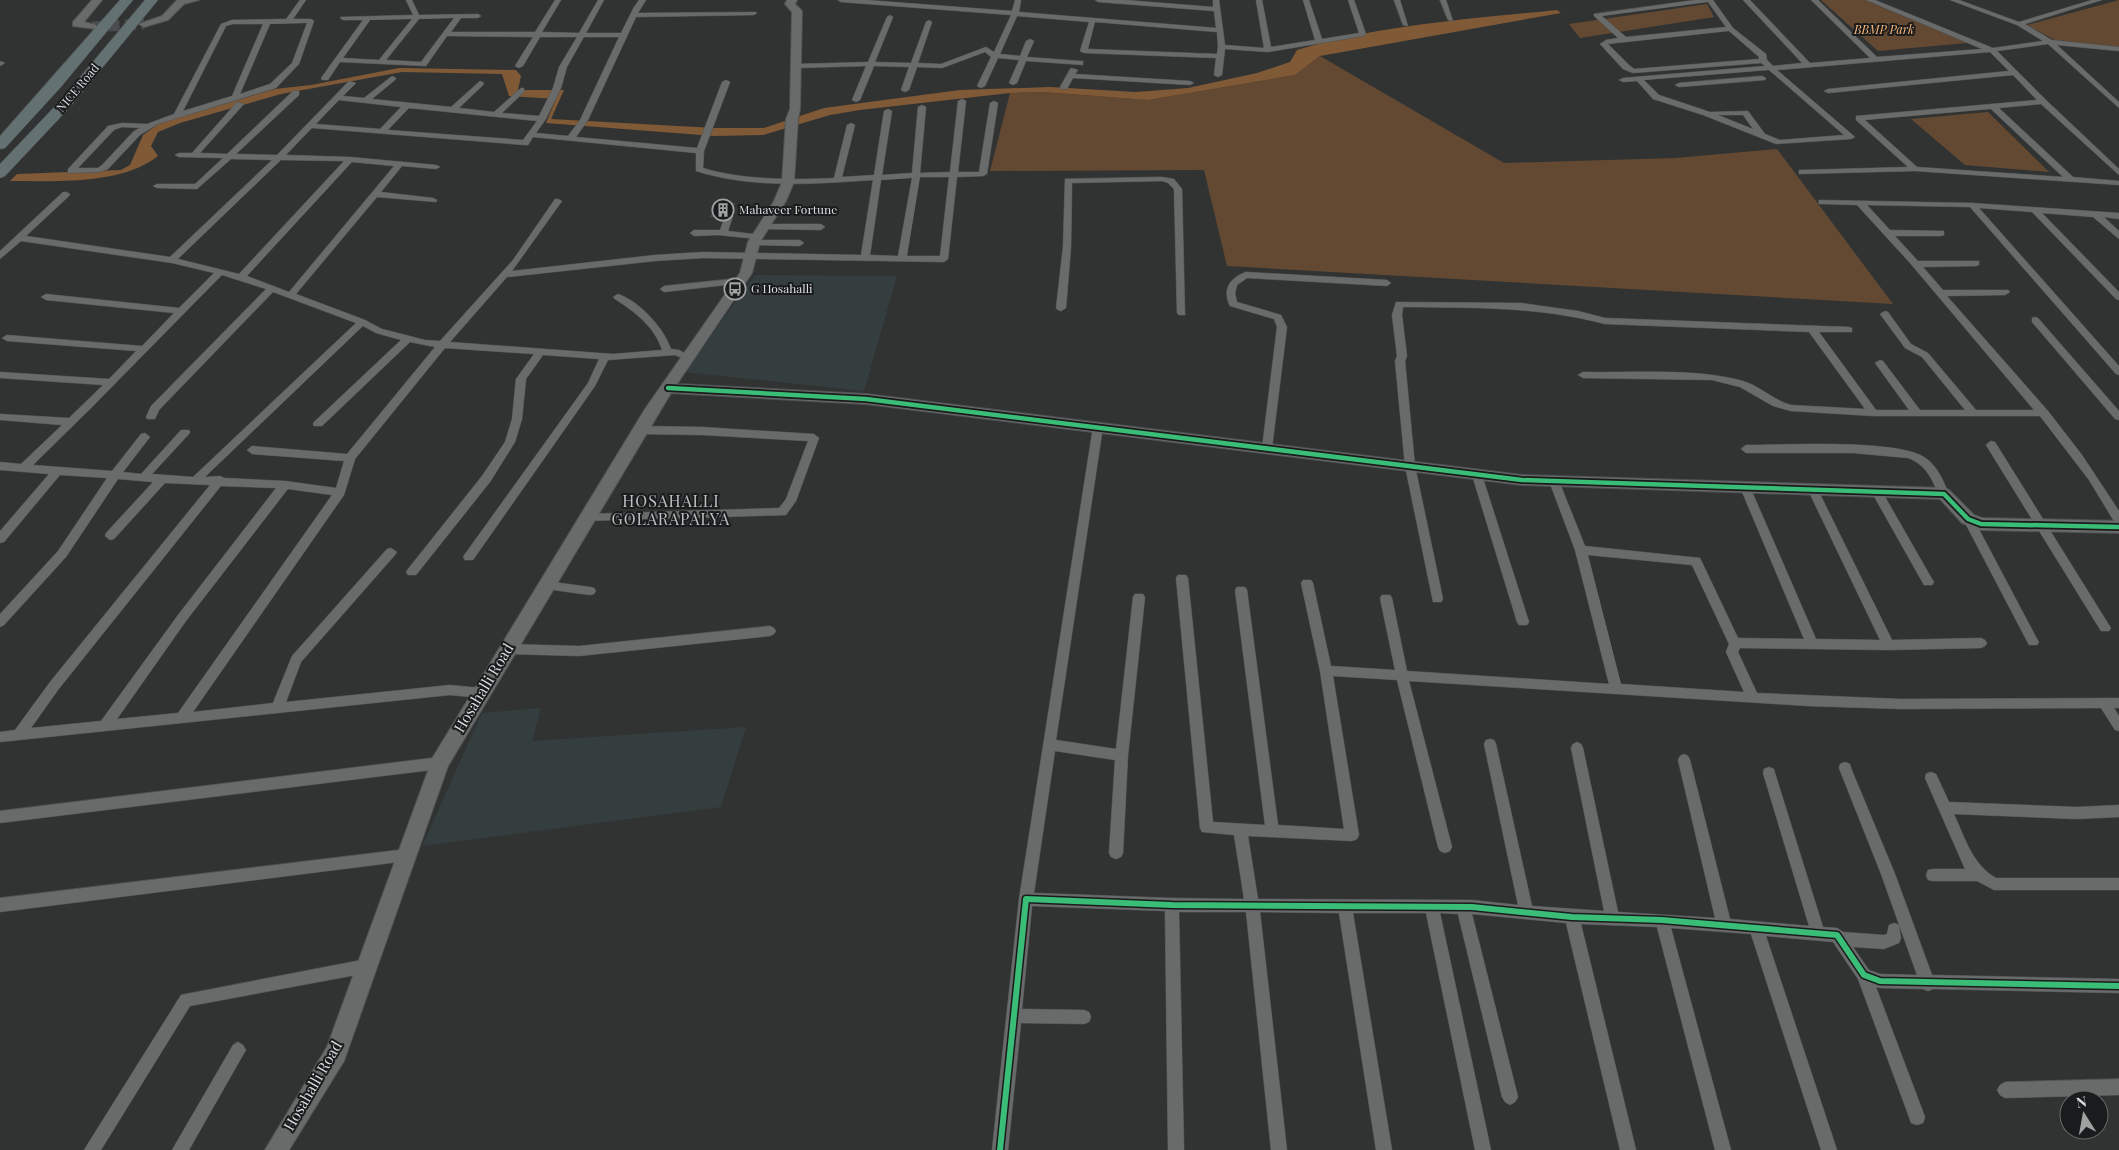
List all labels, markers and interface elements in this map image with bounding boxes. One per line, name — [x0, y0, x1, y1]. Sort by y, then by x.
park label: BBMP Park — [1853, 21, 1914, 37]
street label: NICE Road — [52, 60, 102, 115]
building icon: Mahaveer Fortune — [711, 198, 735, 222]
place label: Mahaveer Fortune — [739, 201, 837, 217]
bus stop icon: G Hosahalli — [723, 277, 747, 301]
place label: G Hosahalli — [751, 280, 813, 296]
district label: HOSAHALLI GOLARAPALYA — [612, 490, 730, 529]
street label: Hosahalli Road — [449, 639, 518, 736]
street label: Hosahalli Road — [278, 1037, 346, 1134]
north arrow — [2059, 1090, 2109, 1140]
text: N — [2075, 1091, 2088, 1112]

